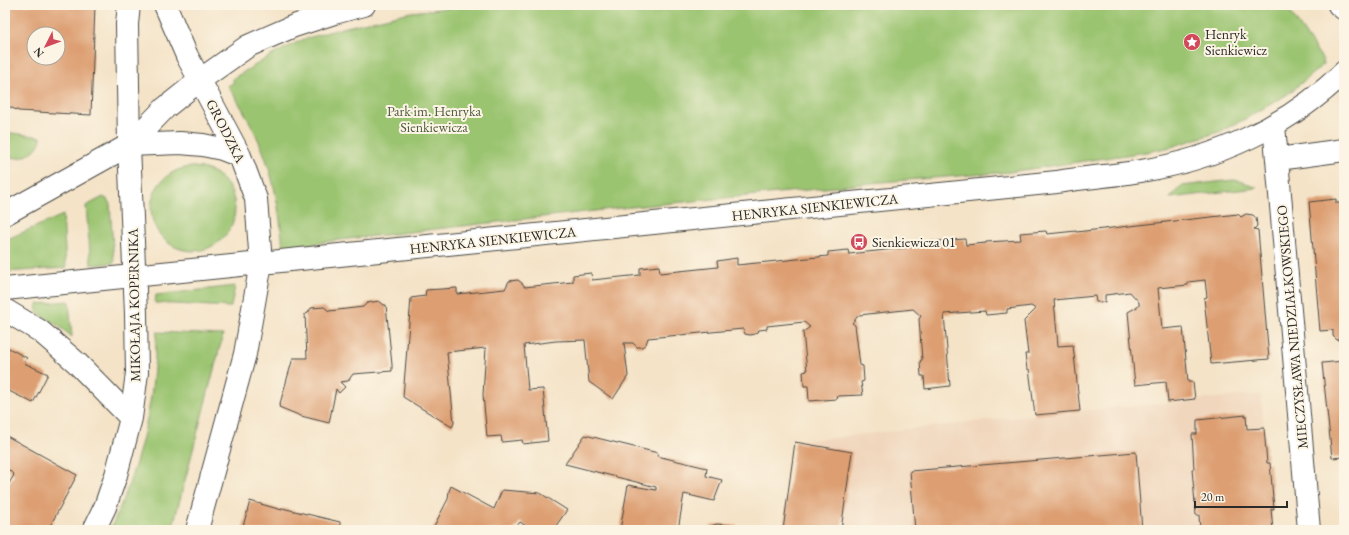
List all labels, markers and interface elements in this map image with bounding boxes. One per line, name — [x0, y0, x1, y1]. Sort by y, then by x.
place label: Henryk Sienkiewicz — [1205, 25, 1268, 59]
north arrow — [26, 26, 66, 66]
place icon: Henryk Sienkiewicz — [1182, 32, 1202, 52]
text: N — [30, 45, 47, 61]
street label: GRODZKA — [202, 96, 250, 166]
park label: Park im. Henryka Sienkiewicza — [387, 102, 481, 136]
street label: HENRYKA SIENKIEWICZA — [731, 189, 899, 225]
street label: MIECZYSŁAWA NIEDZIAŁKOWSKIEGO — [1272, 204, 1312, 450]
street label: HENRYKA SIENKIEWICZA — [409, 222, 577, 258]
street label: MIKOŁAJA KOPERNIKA — [124, 228, 144, 382]
bus stop icon: Sienkiewicza 01 — [849, 232, 869, 252]
place label: Sienkiewicza 01 — [872, 233, 956, 251]
scale bar — [1195, 483, 1287, 509]
text: 20 m — [1201, 489, 1225, 505]

